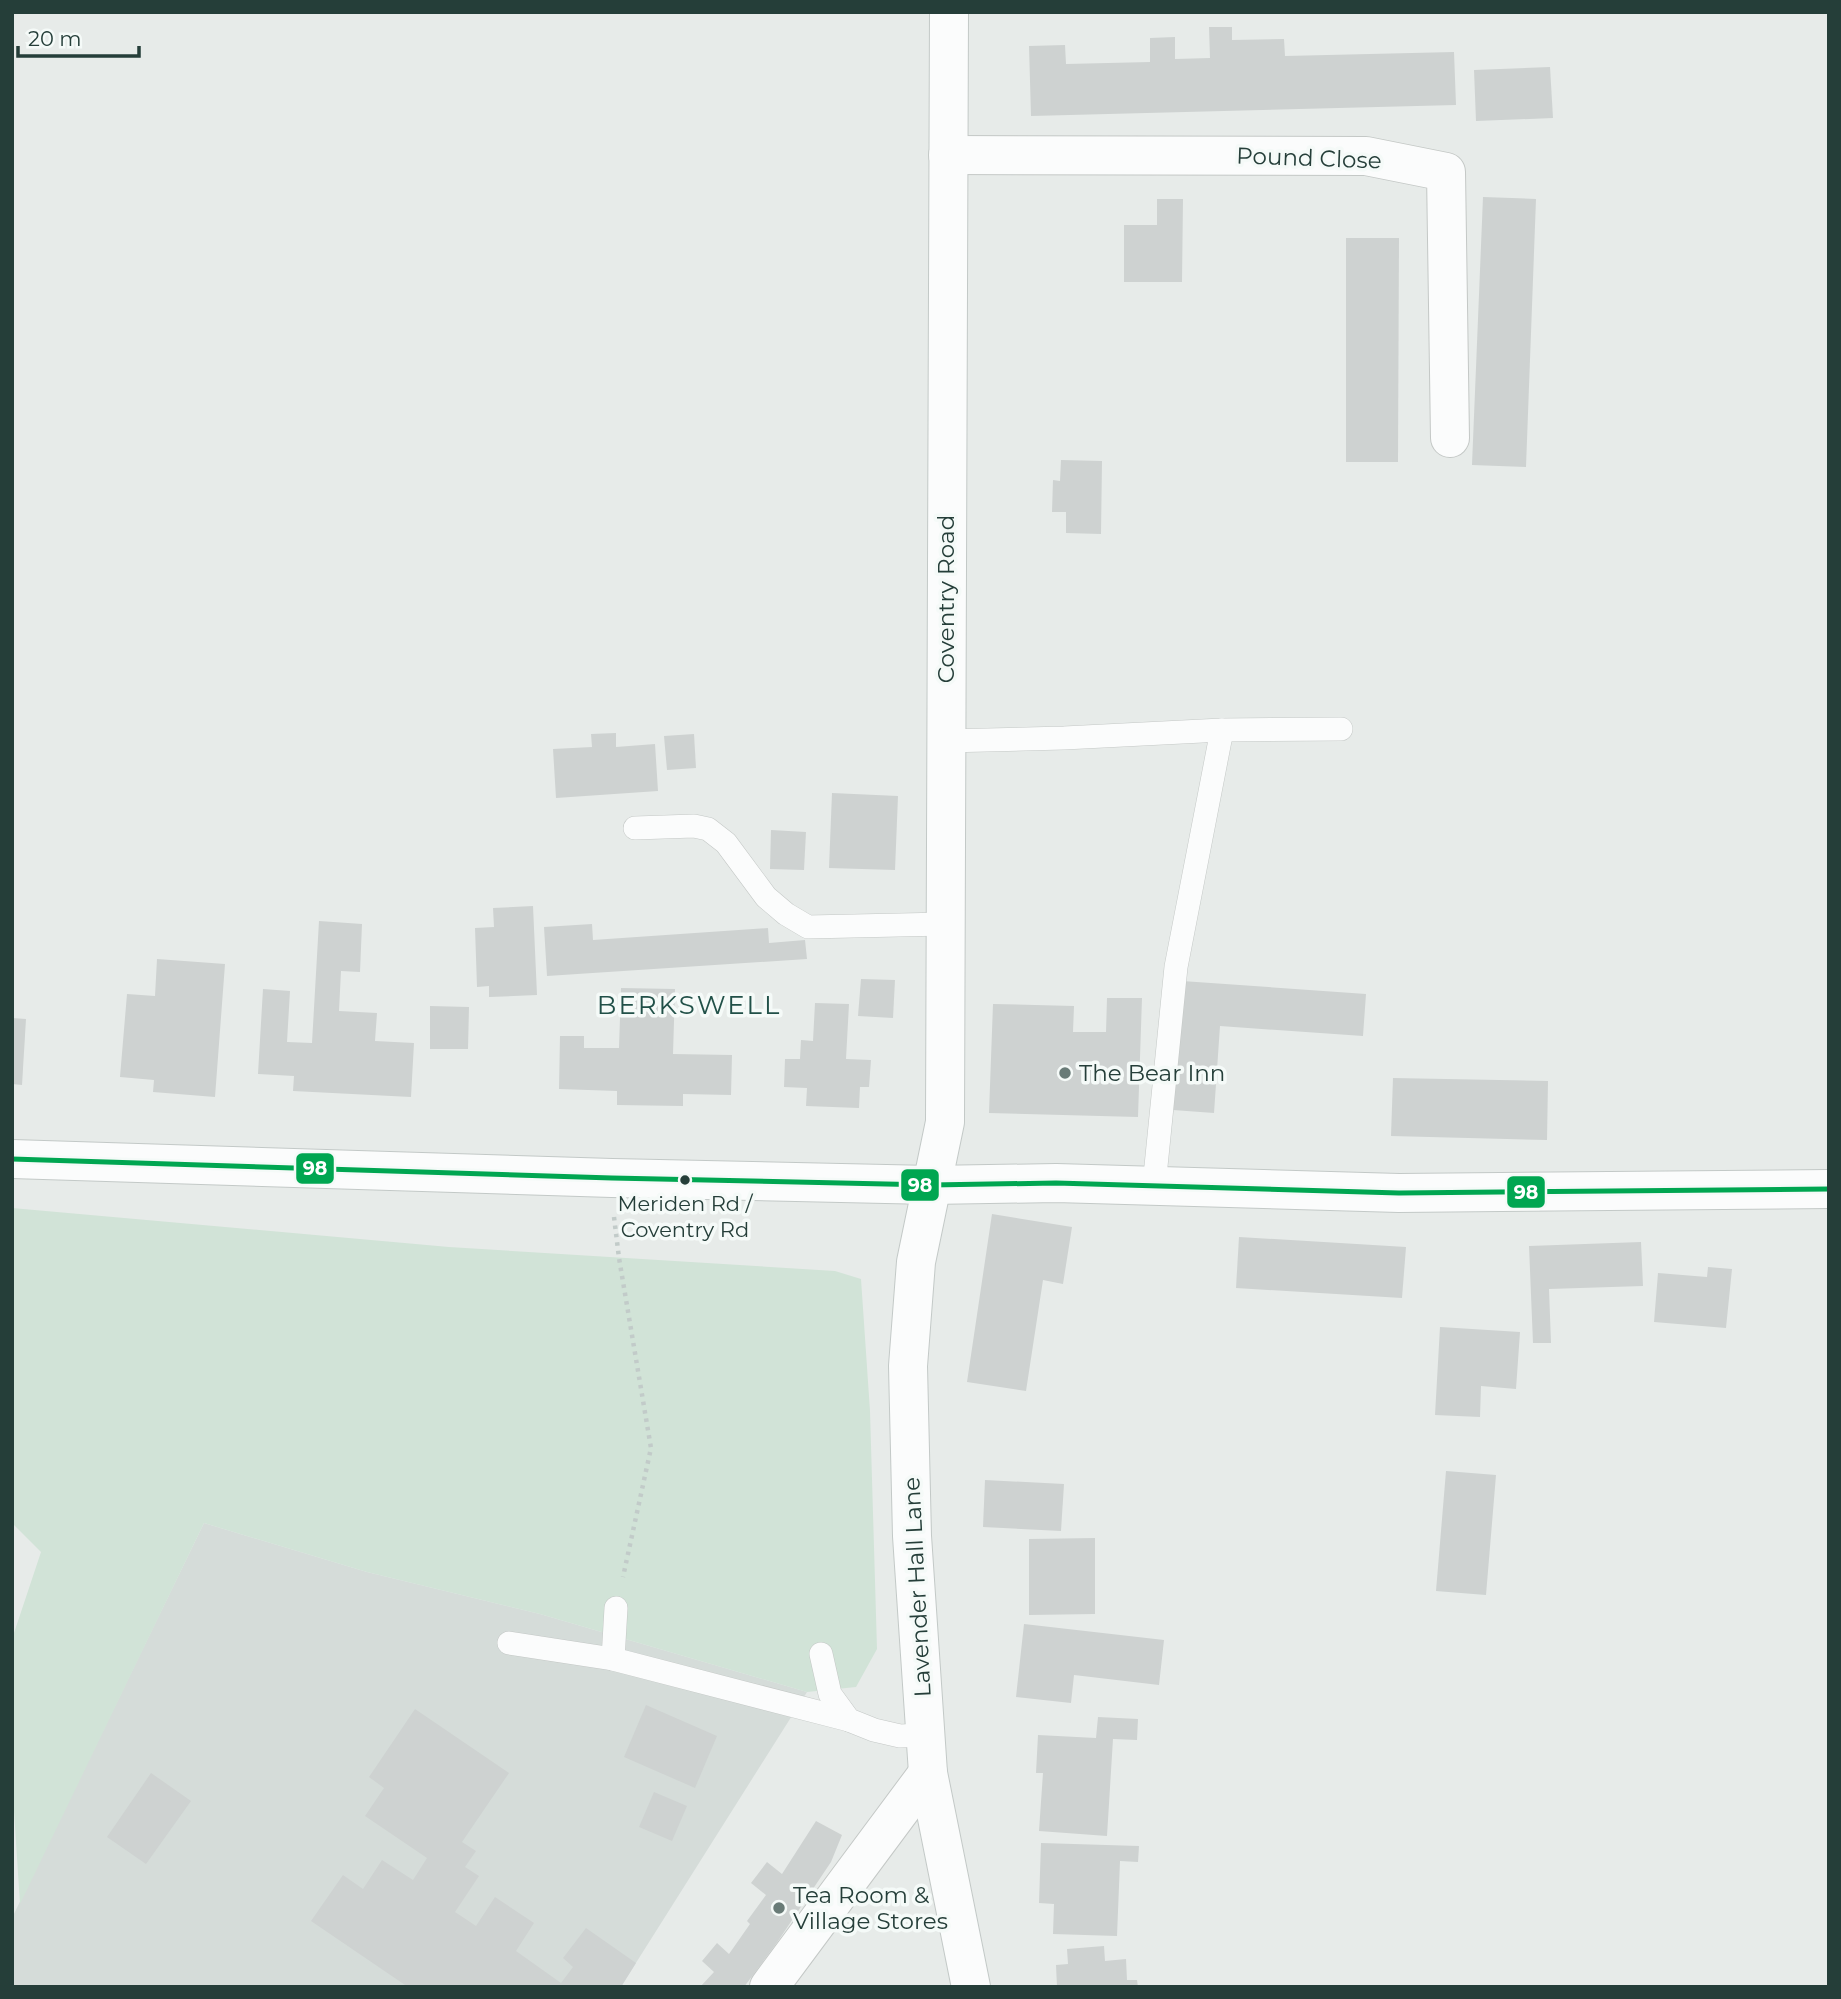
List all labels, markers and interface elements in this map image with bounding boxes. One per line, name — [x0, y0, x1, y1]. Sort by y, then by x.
scale bar — [18, 14, 138, 58]
text: 20 m — [28, 26, 82, 51]
street label: Pound Close — [1236, 141, 1382, 175]
street label: Coventry Road — [932, 515, 960, 683]
district label: BERKSWELL — [597, 989, 781, 1021]
place label: The Bear Inn — [1079, 1059, 1225, 1087]
marker: The Bear Inn — [1057, 1065, 1073, 1081]
line badge: 98 — [295, 1152, 335, 1185]
text: 98 — [303, 1157, 327, 1180]
line badge: 98 — [900, 1168, 940, 1202]
marker: Meriden Rd / Coventry Rd — [678, 1173, 692, 1187]
text: 98 — [908, 1174, 932, 1197]
line badge: 98 — [1506, 1175, 1546, 1209]
text: 98 — [1514, 1181, 1538, 1204]
place label: Meriden Rd / Coventry Rd — [617, 1191, 754, 1242]
street label: Lavender Hall Lane — [897, 1476, 937, 1698]
place label: Tea Room & Village Stores — [793, 1881, 948, 1935]
marker: Tea Room & Village Stores — [771, 1900, 787, 1916]

